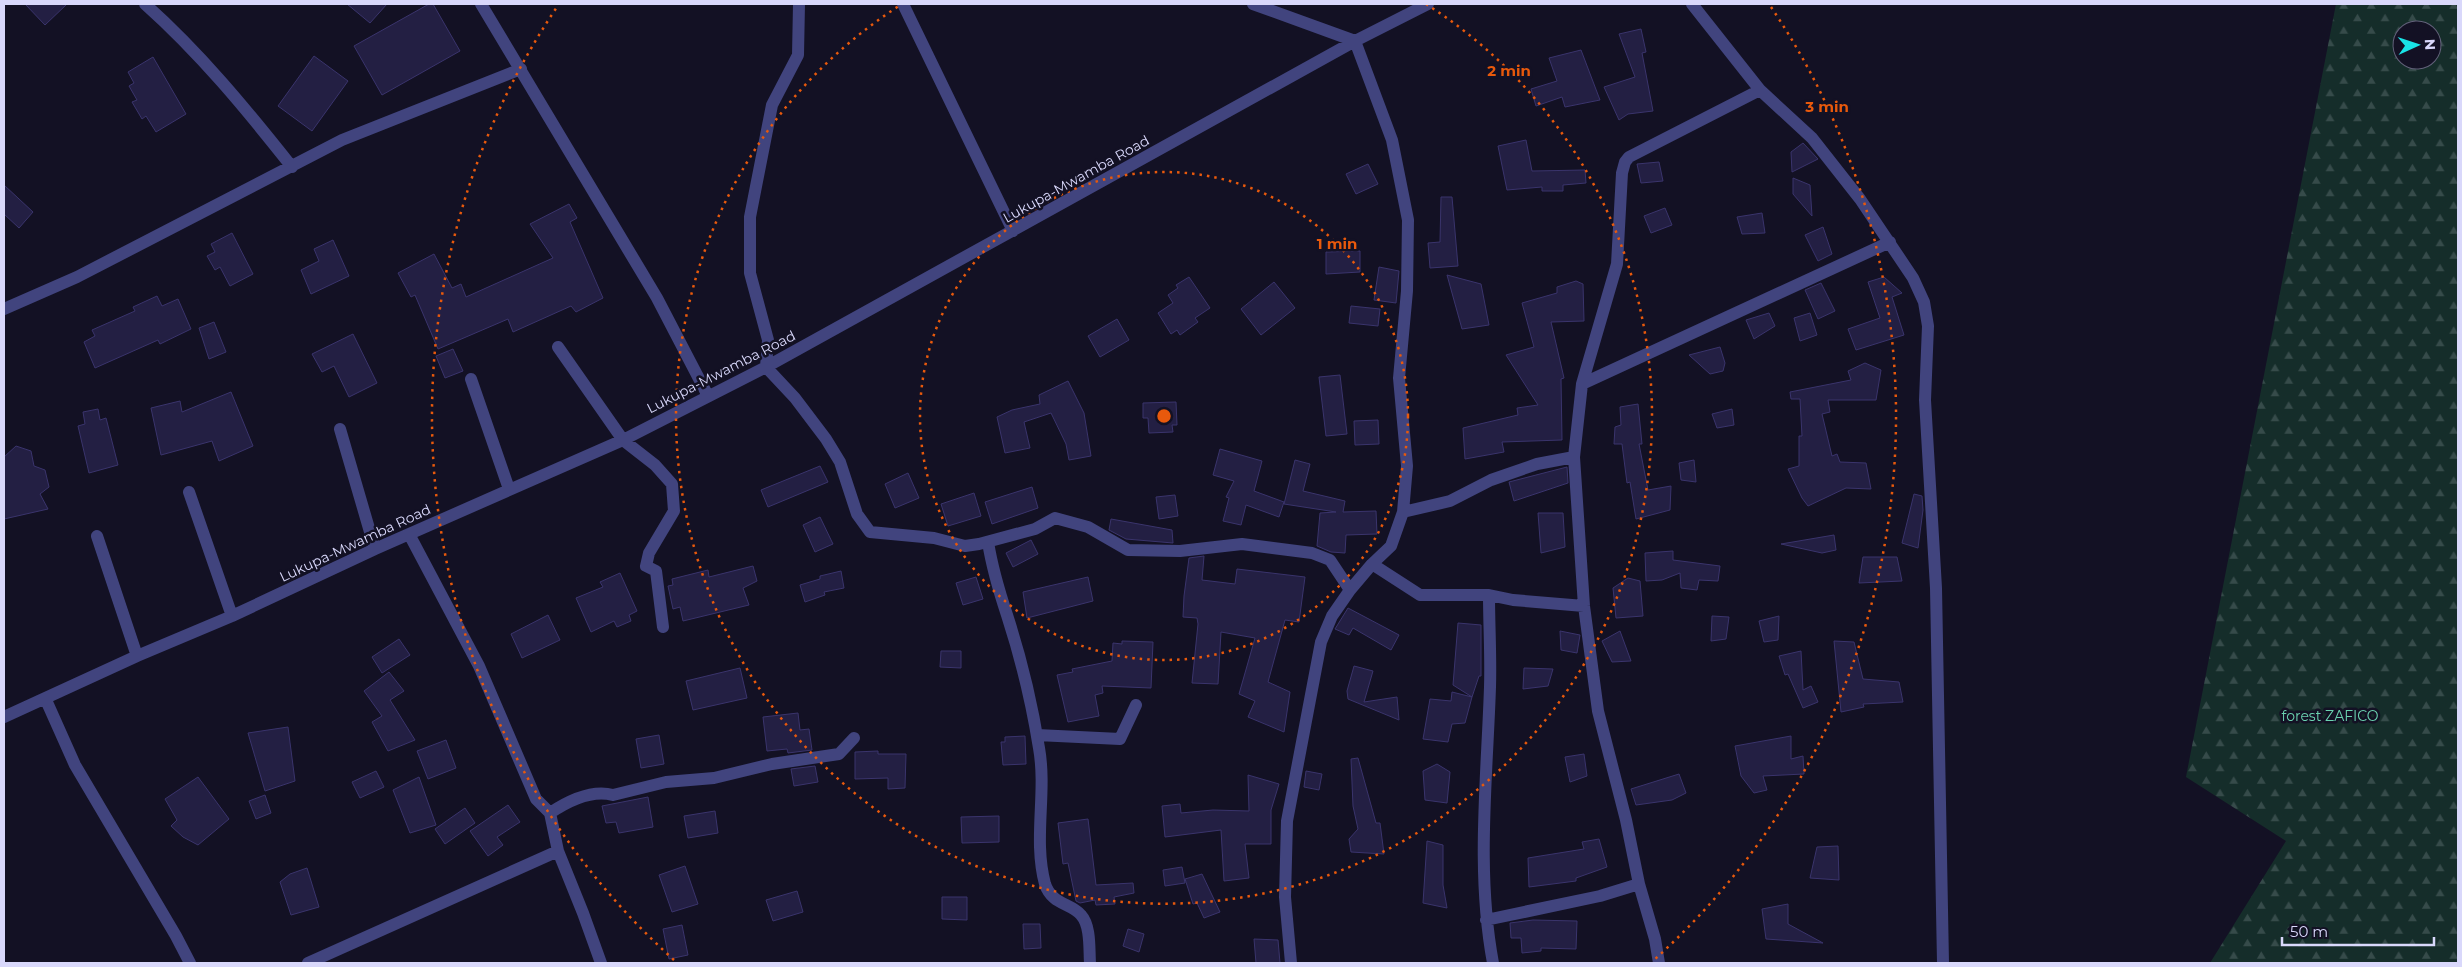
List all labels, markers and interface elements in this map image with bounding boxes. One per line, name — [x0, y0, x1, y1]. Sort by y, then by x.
north arrow — [2392, 20, 2442, 70]
text: N — [2421, 38, 2439, 50]
text: 2 min — [1487, 61, 1531, 80]
text: 3 min — [1804, 97, 1849, 116]
street label: Lukupa-Mwamba Road — [1000, 131, 1152, 227]
text: 1 min — [1317, 234, 1357, 253]
street label: Lukupa-Mwamba Road — [644, 327, 798, 417]
centre of rings — [1155, 407, 1173, 425]
street label: Lukupa-Mwamba Road — [277, 500, 433, 586]
park label: forest ZAFICO — [2282, 707, 2379, 725]
scale bar — [2282, 914, 2434, 946]
text: 50 m — [2290, 922, 2328, 941]

